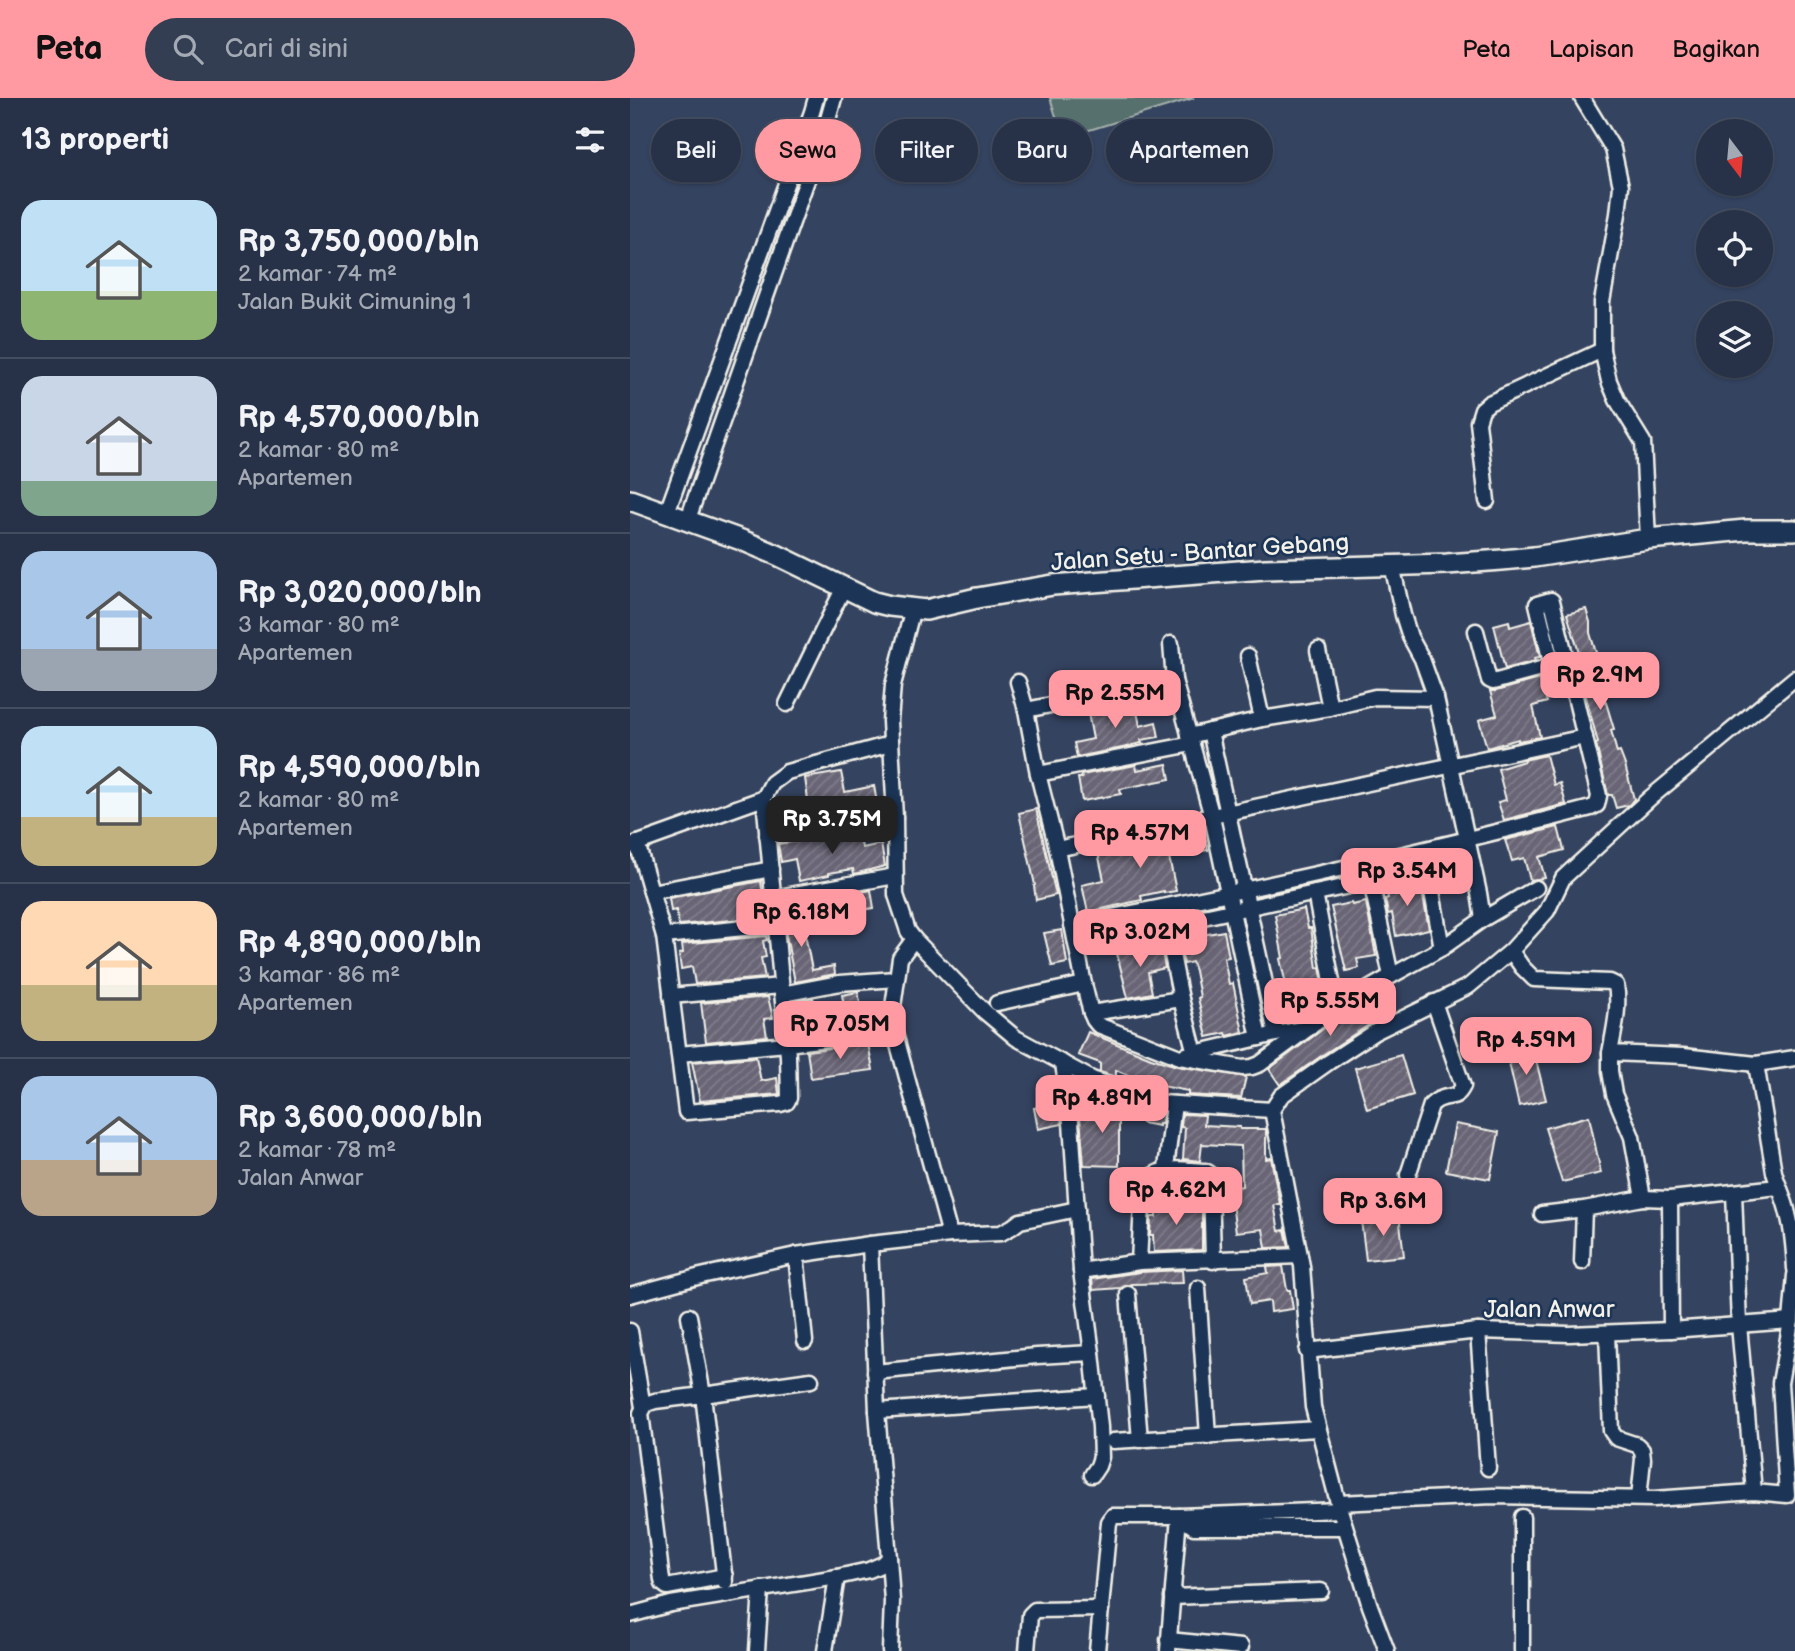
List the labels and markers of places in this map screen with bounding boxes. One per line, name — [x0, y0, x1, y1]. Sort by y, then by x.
pin: Rp 2.9M — [1535, 652, 1665, 712]
pin: Rp 2.55M — [1043, 670, 1187, 730]
pin: Rp 3.75M — [760, 796, 904, 856]
pin: Rp 4.57M — [1068, 810, 1212, 870]
pin: Rp 3.54M — [1335, 848, 1479, 908]
pin: Rp 6.18M — [729, 890, 873, 949]
pin: Rp 3.02M — [1068, 910, 1212, 969]
pin: Rp 5.55M — [1258, 978, 1402, 1038]
pin: Rp 7.05M — [768, 1002, 912, 1061]
pin: Rp 4.59M — [1454, 1018, 1598, 1077]
pin: Rp 4.89M — [1030, 1076, 1174, 1135]
pin: Rp 4.62M — [1104, 1168, 1248, 1227]
pin: Rp 3.6M — [1318, 1178, 1448, 1238]

